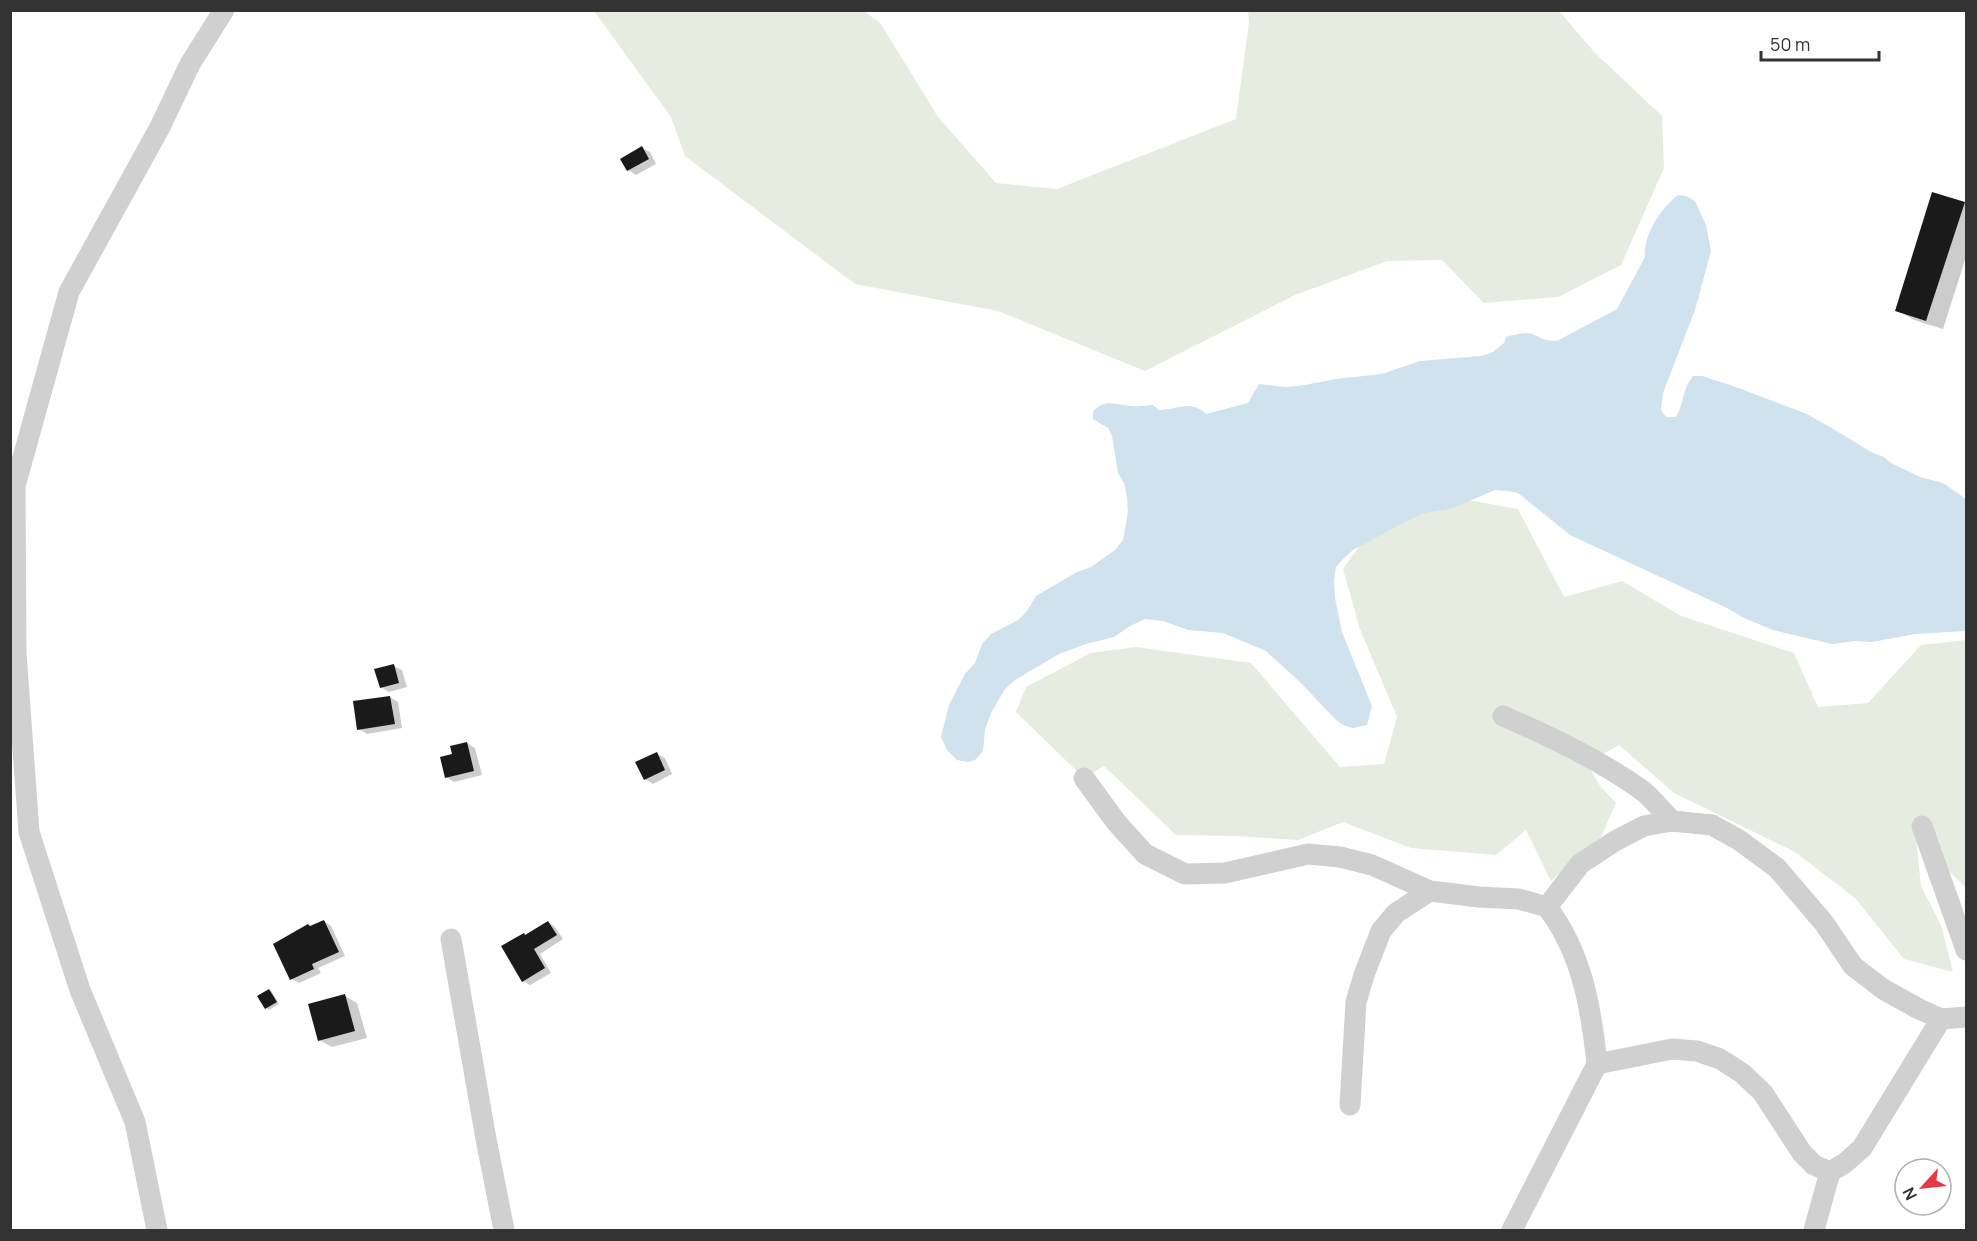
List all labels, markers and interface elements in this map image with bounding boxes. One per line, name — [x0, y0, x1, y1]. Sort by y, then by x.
scale bar — [1761, 24, 1880, 62]
text: 50 m — [1770, 32, 1810, 56]
north arrow — [1893, 1157, 1953, 1217]
text: N — [1897, 1184, 1922, 1204]

